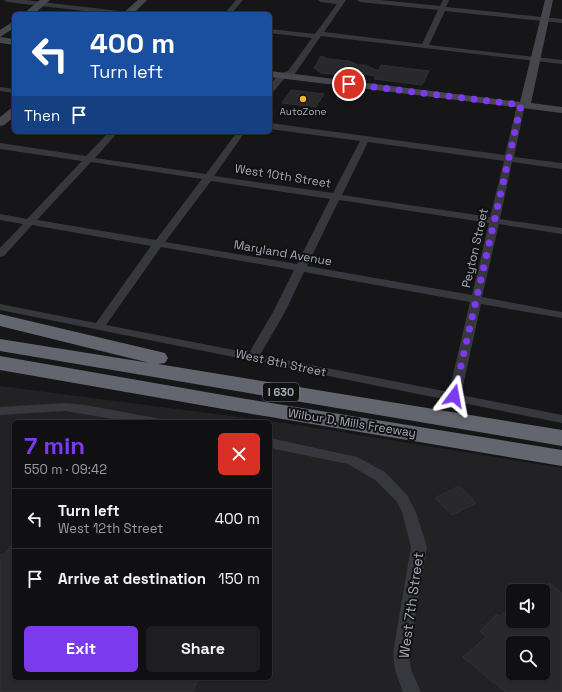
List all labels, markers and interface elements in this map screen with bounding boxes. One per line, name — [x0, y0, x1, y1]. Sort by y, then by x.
text: 400 m — [90, 25, 175, 61]
icon: left — [24, 28, 76, 80]
text: Turn left — [90, 60, 163, 83]
pin — [332, 67, 366, 101]
icon: arrive — [338, 73, 360, 95]
marker: AutoZone — [298, 94, 308, 104]
icon: arrive — [68, 104, 90, 126]
place label: AutoZone — [280, 105, 327, 118]
text: Then — [24, 106, 60, 125]
street label: West 10th Street — [234, 160, 332, 192]
street label: Peyton Street — [458, 207, 492, 289]
street label: Maryland Avenue — [233, 236, 333, 270]
street label: West 8th Street — [234, 346, 328, 380]
position arrow — [433, 375, 475, 417]
road number: I 630 — [263, 383, 299, 401]
street label: Wilbur D. Mills Freeway — [287, 405, 417, 441]
text: 7 min — [24, 430, 85, 461]
button: close — [218, 433, 260, 475]
text: 550 m · 09:42 — [24, 461, 107, 478]
text: Turn left — [58, 501, 120, 520]
icon: left — [24, 508, 46, 530]
text: 400 m — [215, 509, 260, 528]
text: West 12th Street — [58, 520, 163, 537]
street label: West 7th Street — [395, 551, 427, 659]
icon: arrive — [24, 568, 46, 590]
text: Arrive at destination — [58, 569, 206, 588]
text: 150 m — [218, 569, 260, 588]
map controls — [506, 584, 550, 680]
button: sound — [506, 584, 550, 628]
button: Exit — [24, 626, 138, 672]
button: Share — [146, 626, 260, 672]
button: search — [506, 636, 550, 680]

